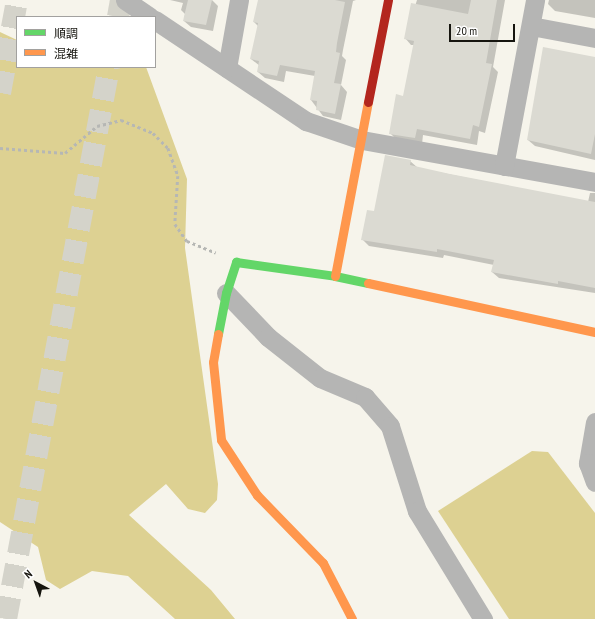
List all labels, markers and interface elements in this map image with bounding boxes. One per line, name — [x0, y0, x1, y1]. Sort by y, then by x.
legend — [16, 16, 156, 68]
scale bar — [451, 16, 517, 42]
text: 20 m — [456, 23, 477, 38]
text: 順調 — [54, 26, 78, 41]
text: 混雑 — [54, 46, 78, 61]
north arrow — [16, 563, 56, 603]
text: N — [21, 567, 35, 581]

